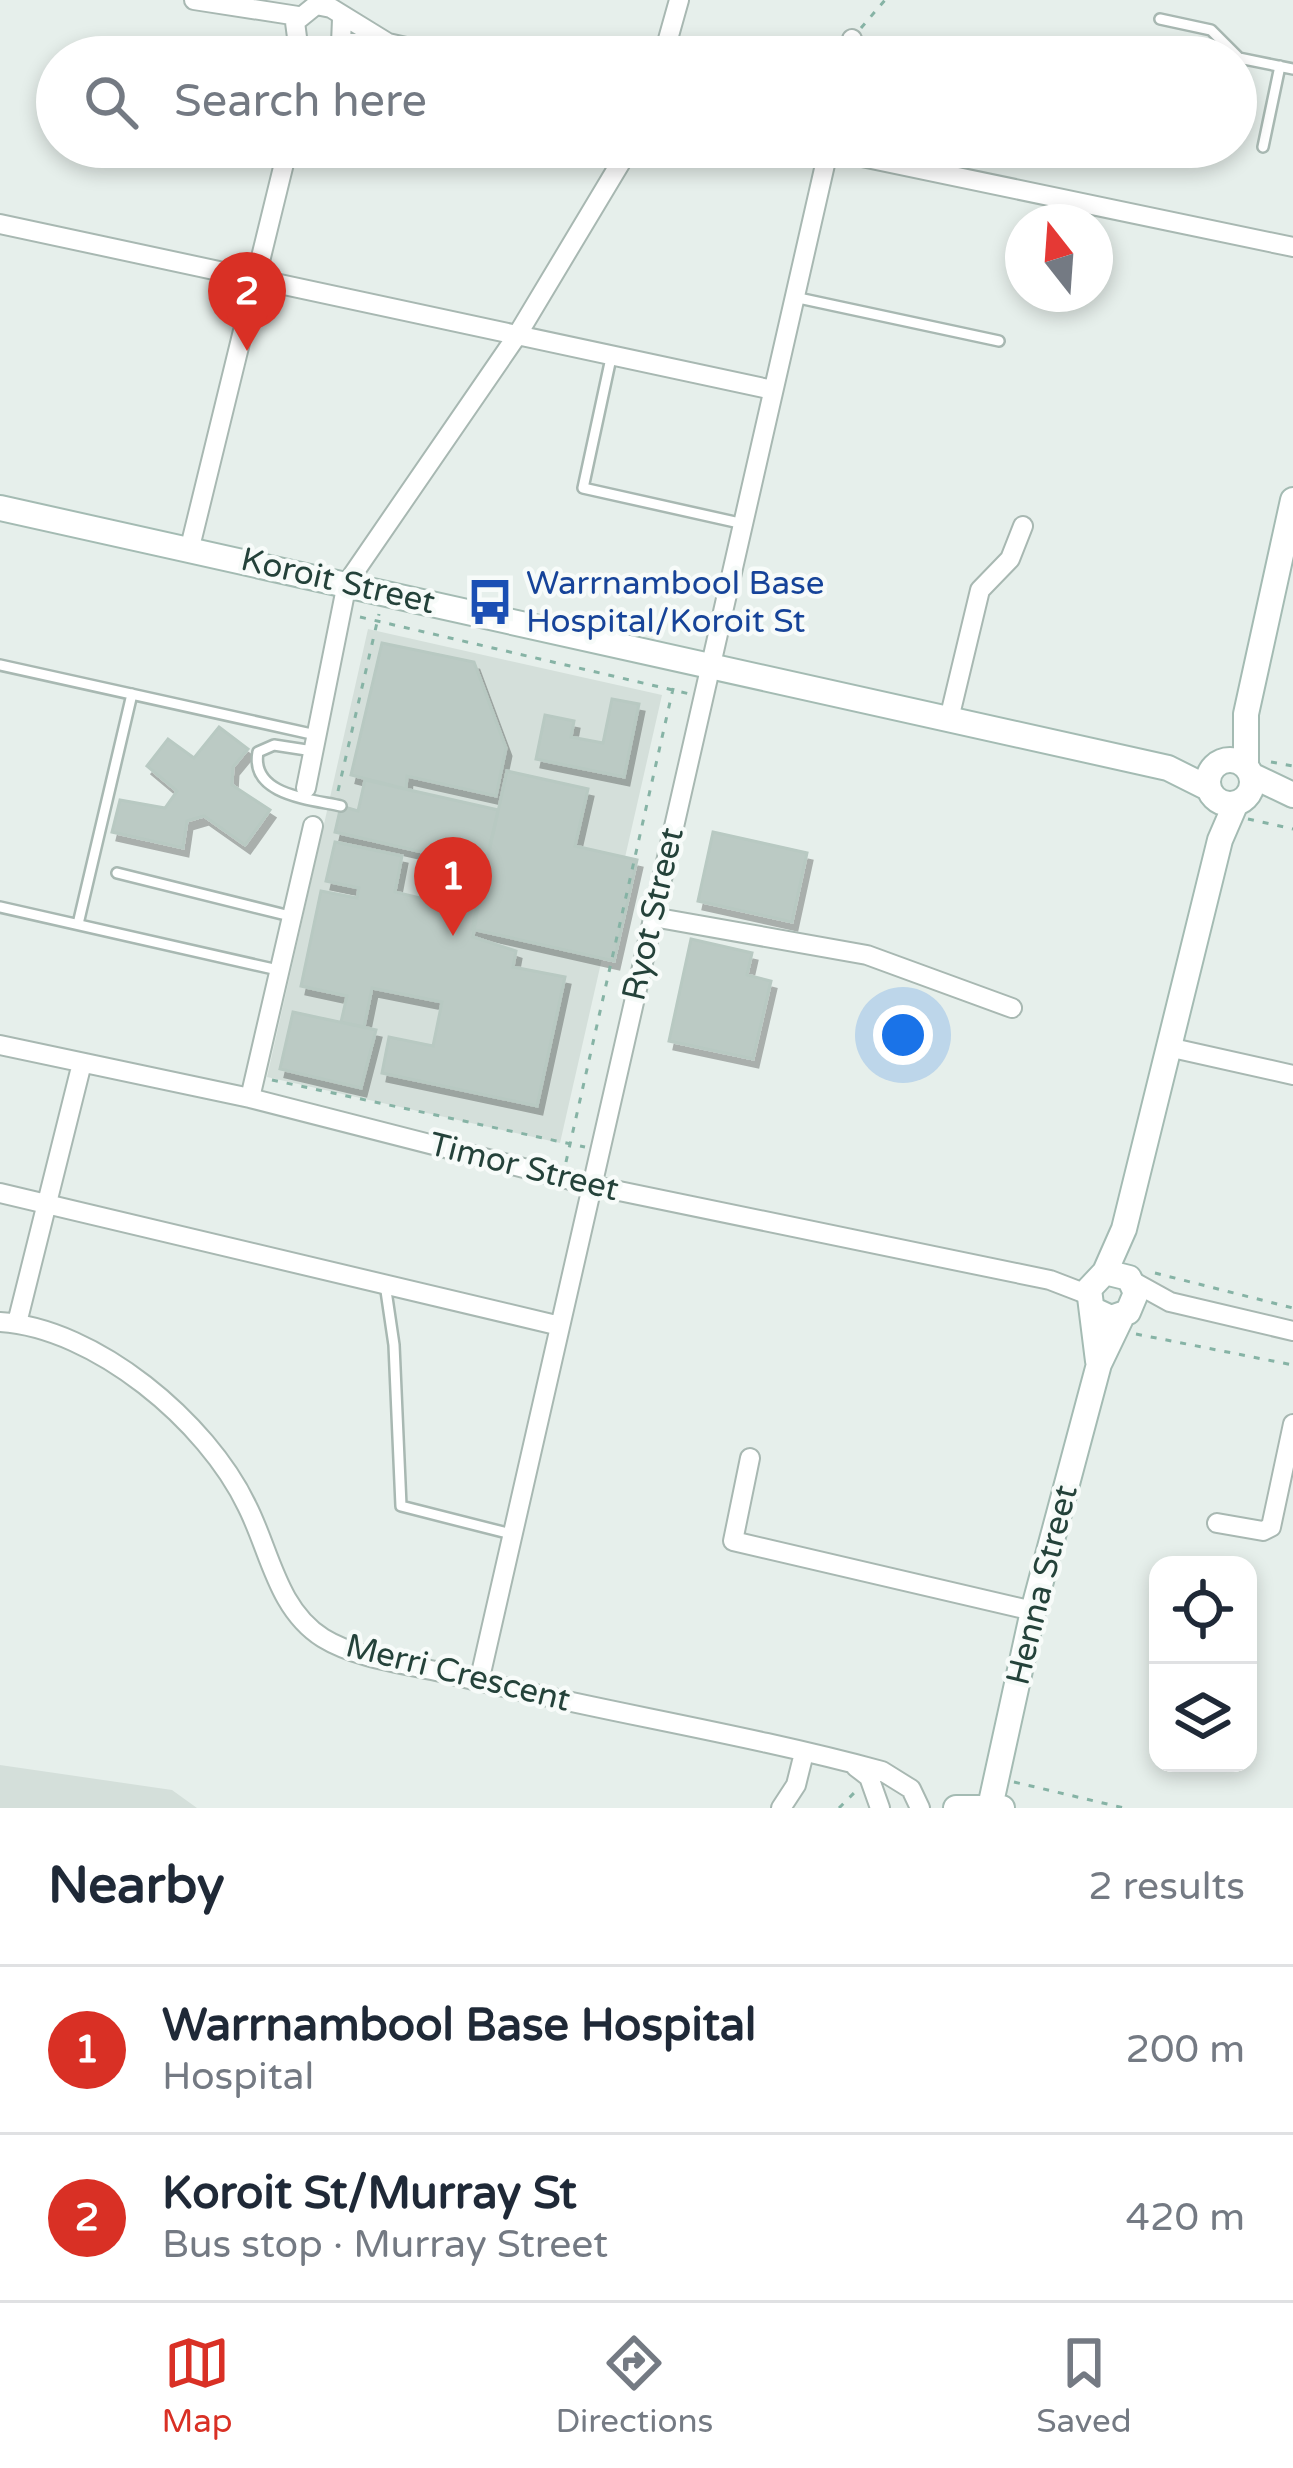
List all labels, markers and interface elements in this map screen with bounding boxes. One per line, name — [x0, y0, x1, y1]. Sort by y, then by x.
search box — [36, 36, 1257, 168]
icon: search — [78, 69, 144, 135]
text: Search here — [174, 75, 427, 129]
north arrow — [1005, 204, 1113, 312]
pin: 2 — [208, 252, 286, 351]
street label: Koroit Street — [237, 540, 439, 622]
place label: Warrnambool Base Hospital/Koroit St — [526, 564, 825, 641]
bus stop icon: Warrnambool Base Hospital/Koroit St — [465, 577, 515, 627]
street label: Ryot Street — [614, 824, 692, 1004]
pin: 1 — [414, 837, 492, 936]
your location — [873, 1005, 933, 1065]
street label: Timor Street — [425, 1125, 623, 1209]
street label: Henna Street — [998, 1481, 1086, 1689]
map controls — [1149, 1556, 1257, 1772]
button: locate — [1149, 1556, 1257, 1664]
street label: Merri Crescent — [342, 1626, 574, 1720]
button: layers — [1149, 1664, 1257, 1772]
text: Nearby — [48, 1855, 225, 1917]
text: 2 results — [1088, 1863, 1245, 1910]
text: Warrnambool Base Hospital — [162, 1999, 756, 2053]
text: 1 — [75, 2026, 99, 2073]
text: 200 m — [1126, 2026, 1245, 2073]
text: Hospital — [162, 2053, 314, 2100]
text: Koroit St/Murray St — [162, 2167, 577, 2221]
text: 2 — [75, 2194, 99, 2241]
text: 420 m — [1126, 2194, 1245, 2241]
text: Bus stop · Murray Street — [162, 2221, 608, 2268]
tab: Map — [161, 2330, 233, 2441]
tab: Directions — [555, 2330, 713, 2441]
tab: Saved — [1036, 2330, 1132, 2441]

